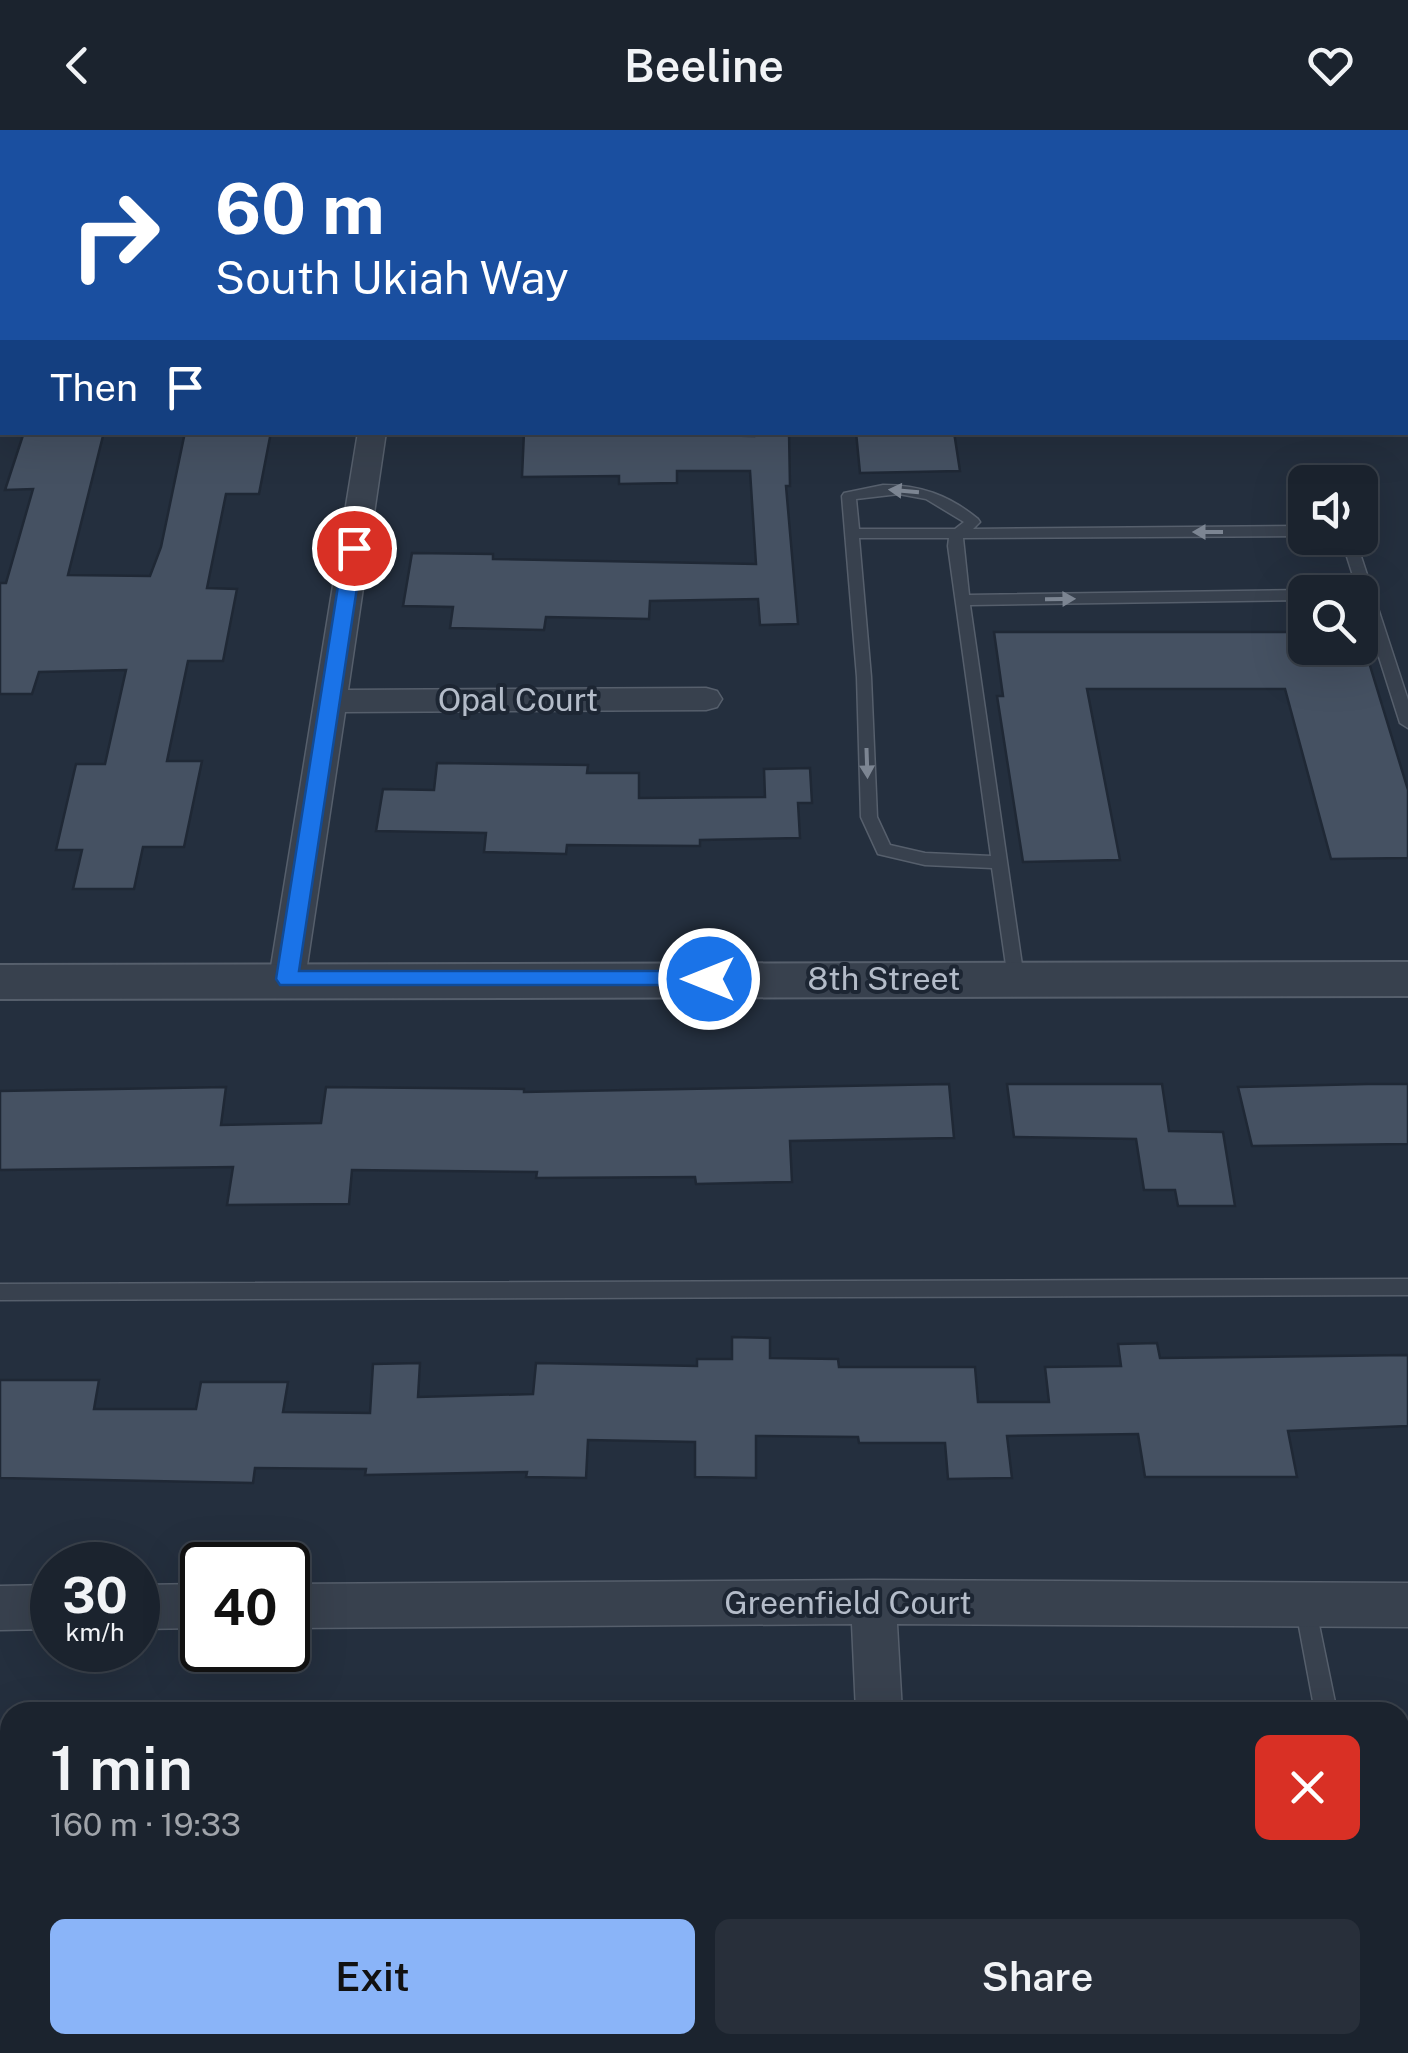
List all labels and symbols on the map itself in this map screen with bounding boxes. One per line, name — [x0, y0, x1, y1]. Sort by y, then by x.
one-way arrow — [888, 482, 919, 498]
pin — [312, 506, 397, 591]
one-way arrow — [1191, 524, 1223, 540]
one-way arrow — [1045, 590, 1077, 606]
street label: Opal Court — [438, 681, 598, 718]
one-way arrow — [859, 747, 875, 779]
position arrow — [657, 927, 761, 1031]
street label: 8th Street — [808, 960, 960, 997]
speed limit sign: 40 — [180, 1542, 310, 1672]
street label: Greenfield Court — [724, 1584, 972, 1621]

